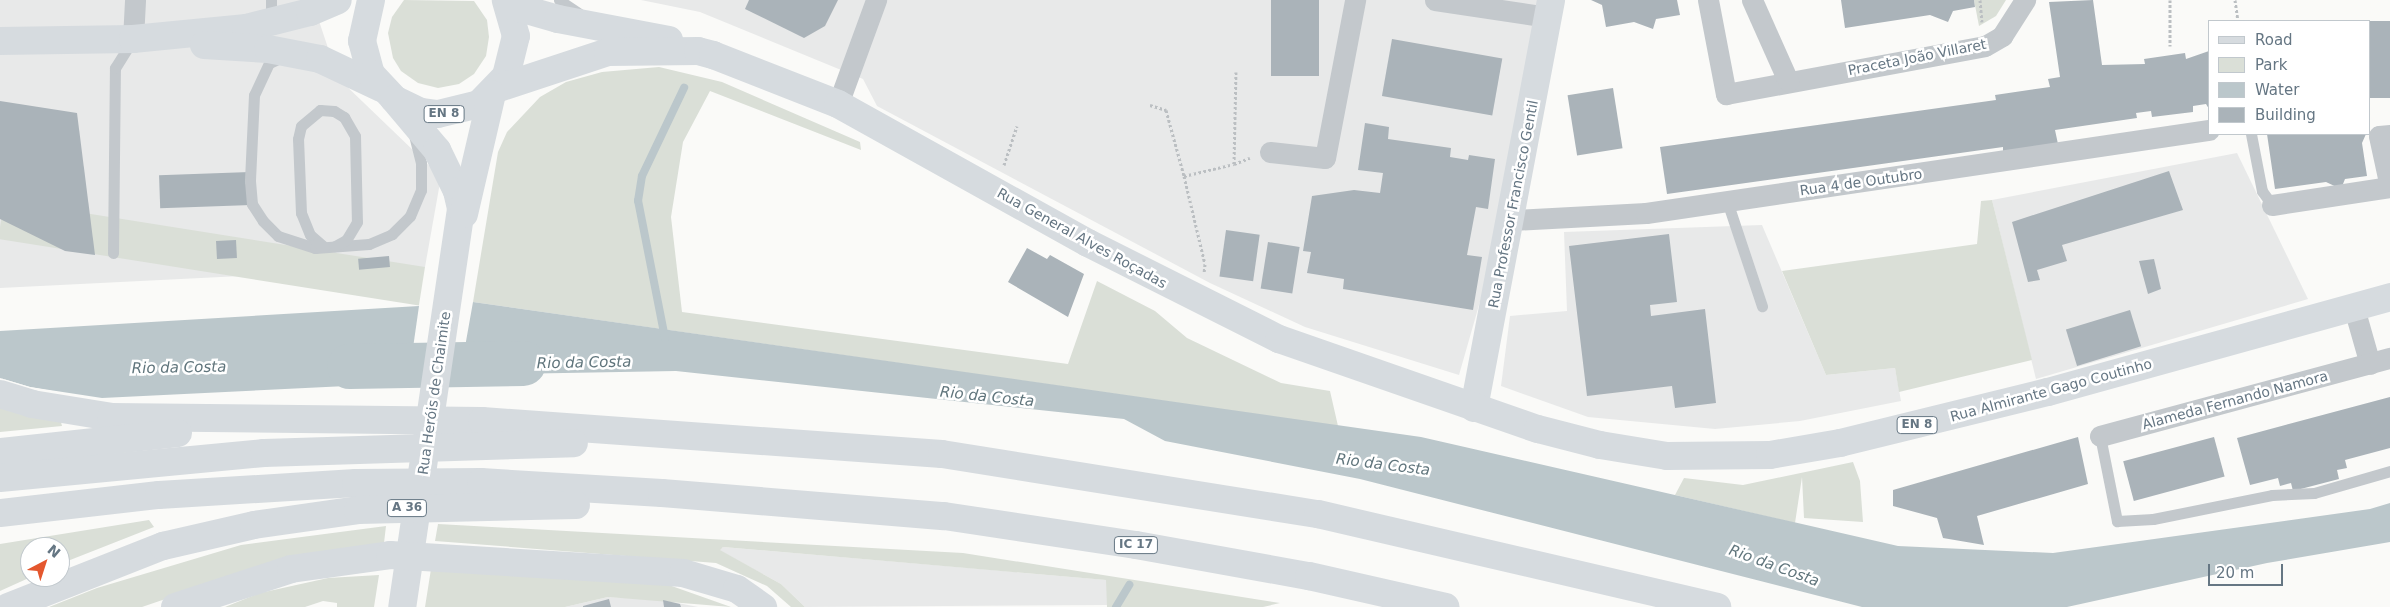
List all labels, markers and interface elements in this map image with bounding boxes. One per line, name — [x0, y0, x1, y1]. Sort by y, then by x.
legend — [2208, 20, 2370, 135]
text: Road — [2255, 31, 2293, 49]
street label: Praceta João Villaret — [1846, 35, 1988, 79]
text: Park — [2255, 56, 2287, 74]
text: Water — [2255, 81, 2299, 99]
street label: Rua Professor Francisco Gentil — [1485, 99, 1541, 309]
road number: EN 8 — [423, 105, 465, 124]
text: Building — [2255, 106, 2316, 124]
street label: Rua 4 de Outubro — [1799, 165, 1923, 199]
street label: Rua General Alves Roçadas — [994, 184, 1170, 292]
street label: Rua Heróis de Chaimite — [414, 310, 454, 476]
water label: Rio da Costa — [537, 353, 631, 373]
street label: Rua Almirante Gago Coutinho — [1948, 355, 2154, 425]
water label: Rio da Costa — [132, 358, 226, 378]
street label: Alameda Fernando Namora — [2140, 367, 2330, 433]
water label: Rio da Costa — [939, 383, 1035, 411]
road number: EN 8 — [1896, 416, 1938, 434]
water label: Rio da Costa — [1335, 450, 1431, 480]
road number: A 36 — [386, 498, 428, 518]
road number: IC 17 — [1114, 536, 1158, 554]
north arrow — [20, 537, 70, 587]
text: N — [44, 541, 64, 561]
water label: Rio da Costa — [1726, 541, 1822, 591]
scale bar — [2210, 554, 2285, 586]
text: 20 m — [2216, 564, 2254, 582]

